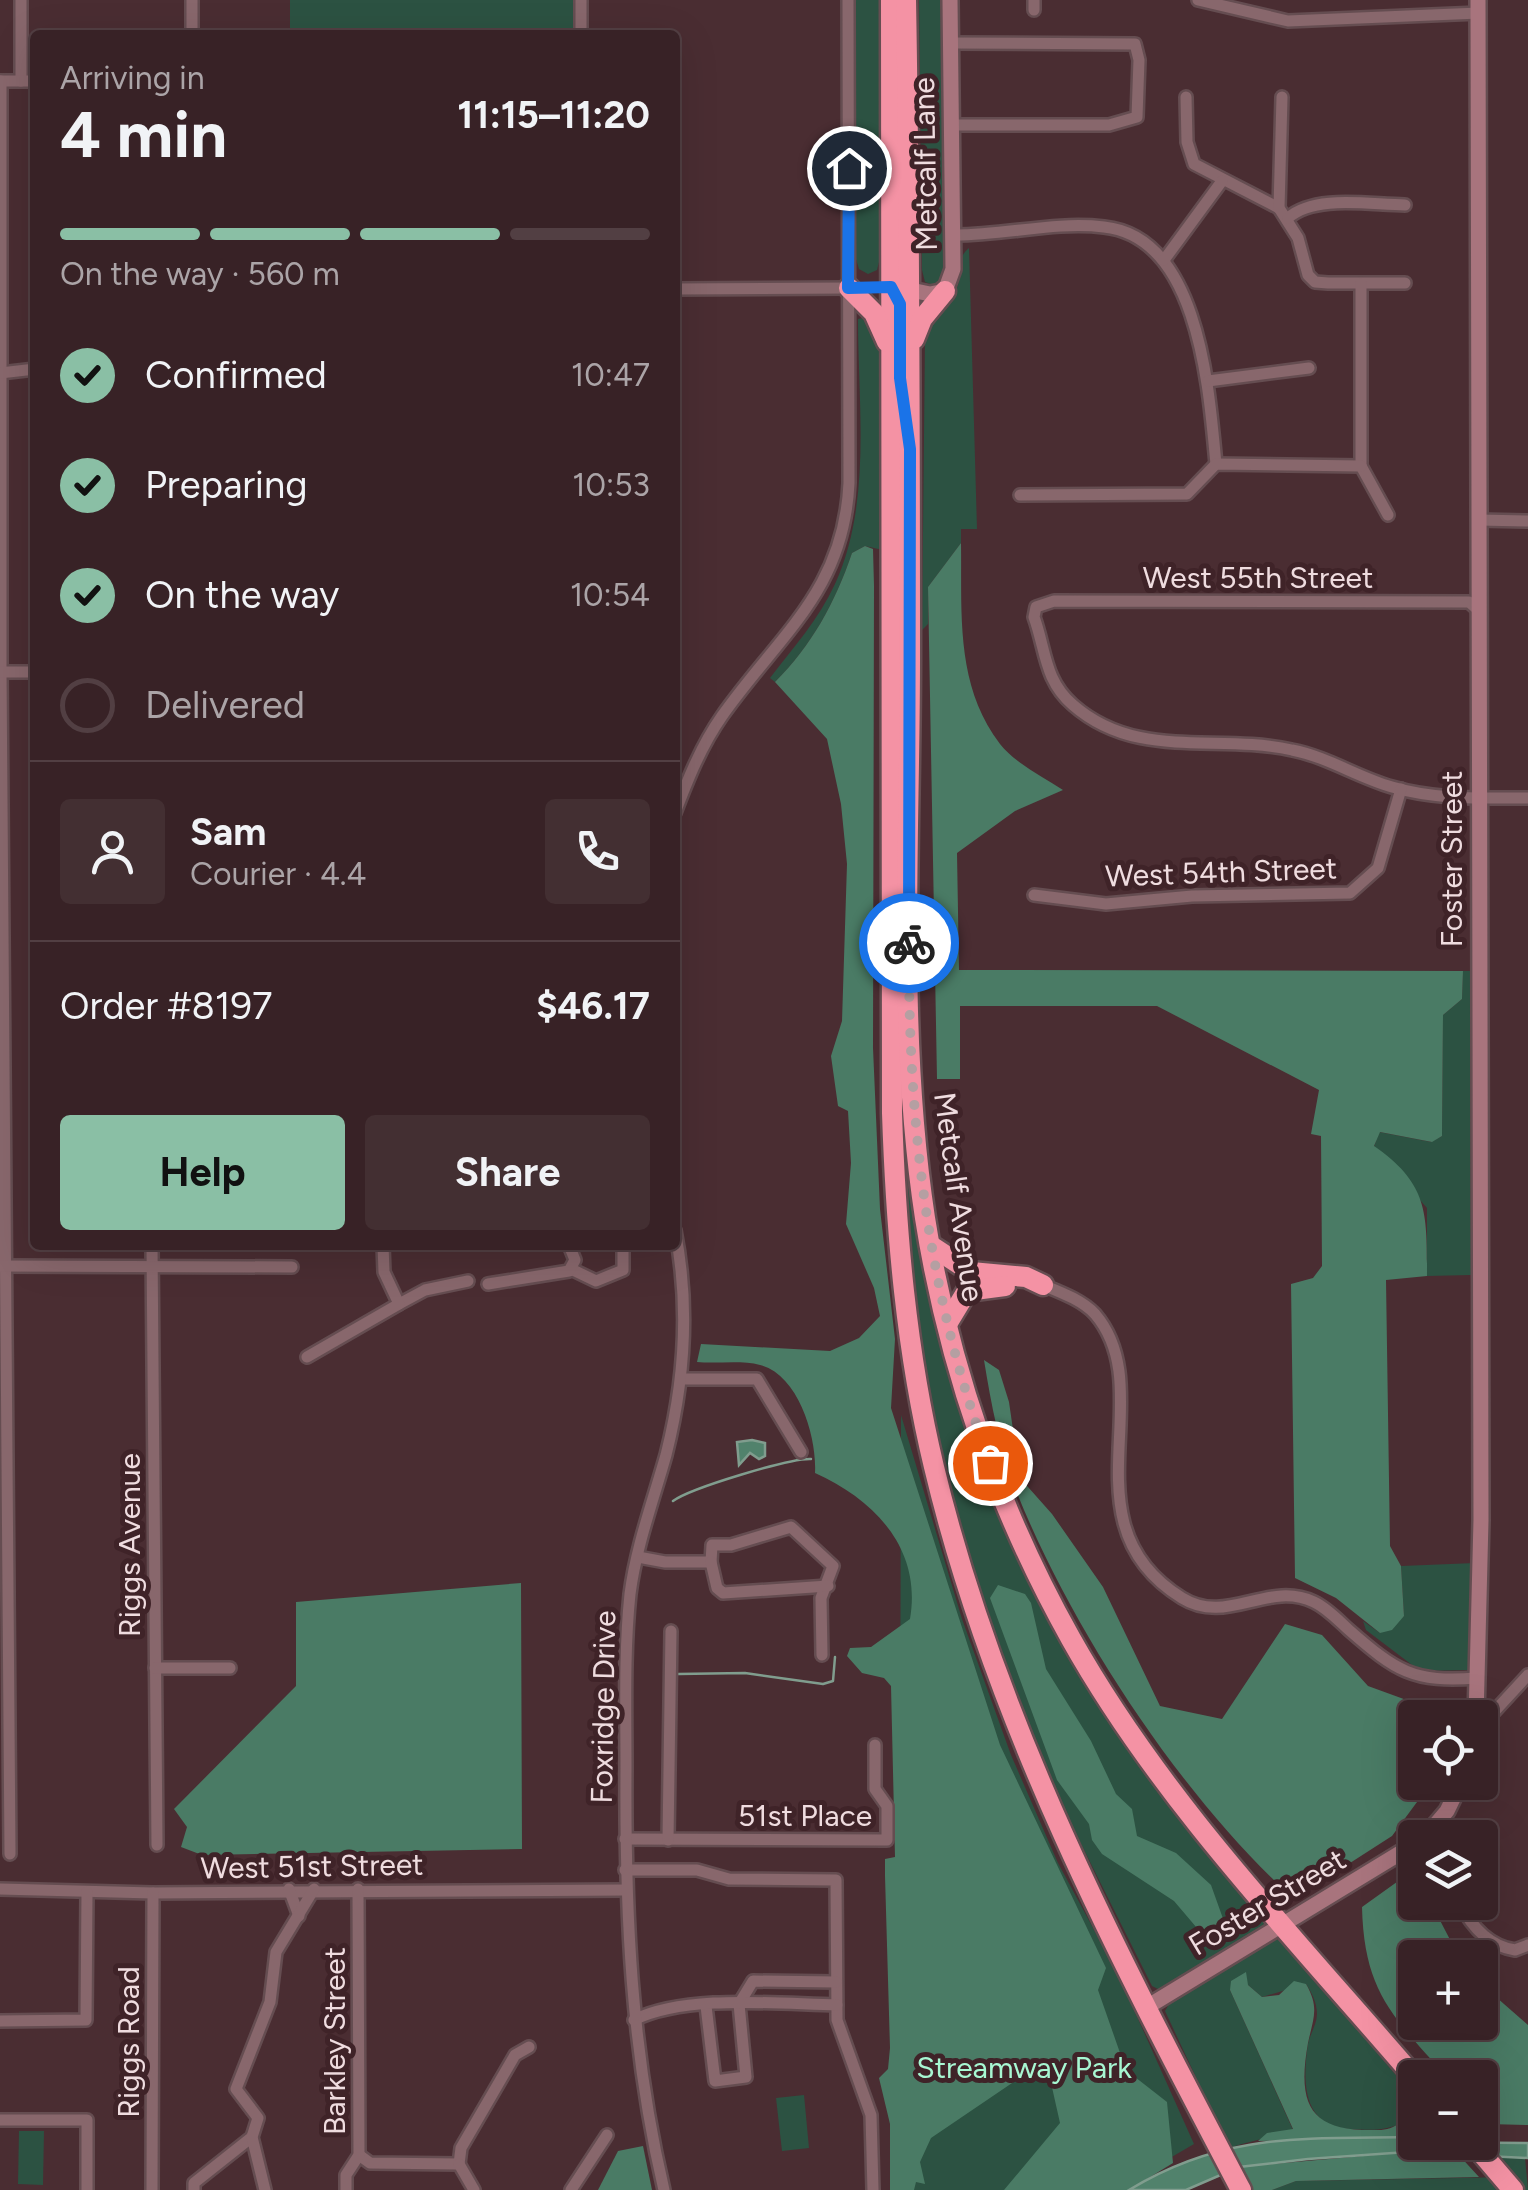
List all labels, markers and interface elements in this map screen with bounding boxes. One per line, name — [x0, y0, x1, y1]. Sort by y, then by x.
text: Arriving in — [60, 59, 205, 97]
street label: Metcalf Lane — [905, 77, 945, 251]
text: 11:15–11:20 — [457, 92, 650, 138]
text: 4 min — [60, 95, 227, 173]
pin — [807, 126, 892, 211]
icon: home — [822, 141, 877, 196]
text: On the way · 560 m — [60, 255, 340, 293]
icon: check — [60, 348, 115, 403]
text: Confirmed — [145, 352, 327, 398]
text: 10:47 — [571, 356, 650, 394]
icon: check — [60, 458, 115, 513]
text: Preparing — [145, 462, 307, 508]
text: 10:53 — [572, 466, 650, 504]
street label: West 55th Street — [1143, 559, 1373, 596]
icon: check — [60, 568, 115, 623]
text: On the way — [145, 572, 339, 618]
text: 10:54 — [570, 576, 650, 614]
text: Delivered — [145, 682, 305, 728]
street label: Foster Street — [1433, 771, 1470, 947]
button: person — [60, 799, 165, 904]
button: phone — [545, 799, 650, 904]
text: Sam — [190, 809, 266, 855]
street label: West 54th Street — [1104, 849, 1338, 895]
text: Courier · 4.4 — [190, 855, 366, 893]
courier — [859, 893, 959, 993]
icon: bike — [882, 916, 937, 971]
text: Order #8197 — [60, 983, 272, 1029]
text: $46.17 — [536, 983, 650, 1029]
street label: Metcalf Avenue — [926, 1090, 992, 1304]
button: Help — [60, 1115, 345, 1230]
button: Share — [365, 1115, 650, 1230]
pin — [948, 1421, 1033, 1506]
icon: bag — [963, 1436, 1018, 1491]
street label: Riggs Avenue — [111, 1453, 148, 1637]
street label: Foxridge Drive — [583, 1610, 623, 1804]
map controls — [1398, 1700, 1498, 2160]
button: locate — [1398, 1700, 1498, 1800]
street label: 51st Place — [738, 1797, 872, 1834]
button: layers — [1398, 1820, 1498, 1920]
street label: Foster Street — [1182, 1841, 1352, 1963]
street label: West 51st Street — [200, 1846, 424, 1886]
button: + — [1398, 1940, 1498, 2040]
street label: Barkley Street — [316, 1947, 353, 2135]
street label: Riggs Road — [110, 1966, 147, 2118]
park label: Streamway Park — [916, 2049, 1132, 2086]
button: − — [1398, 2060, 1498, 2160]

